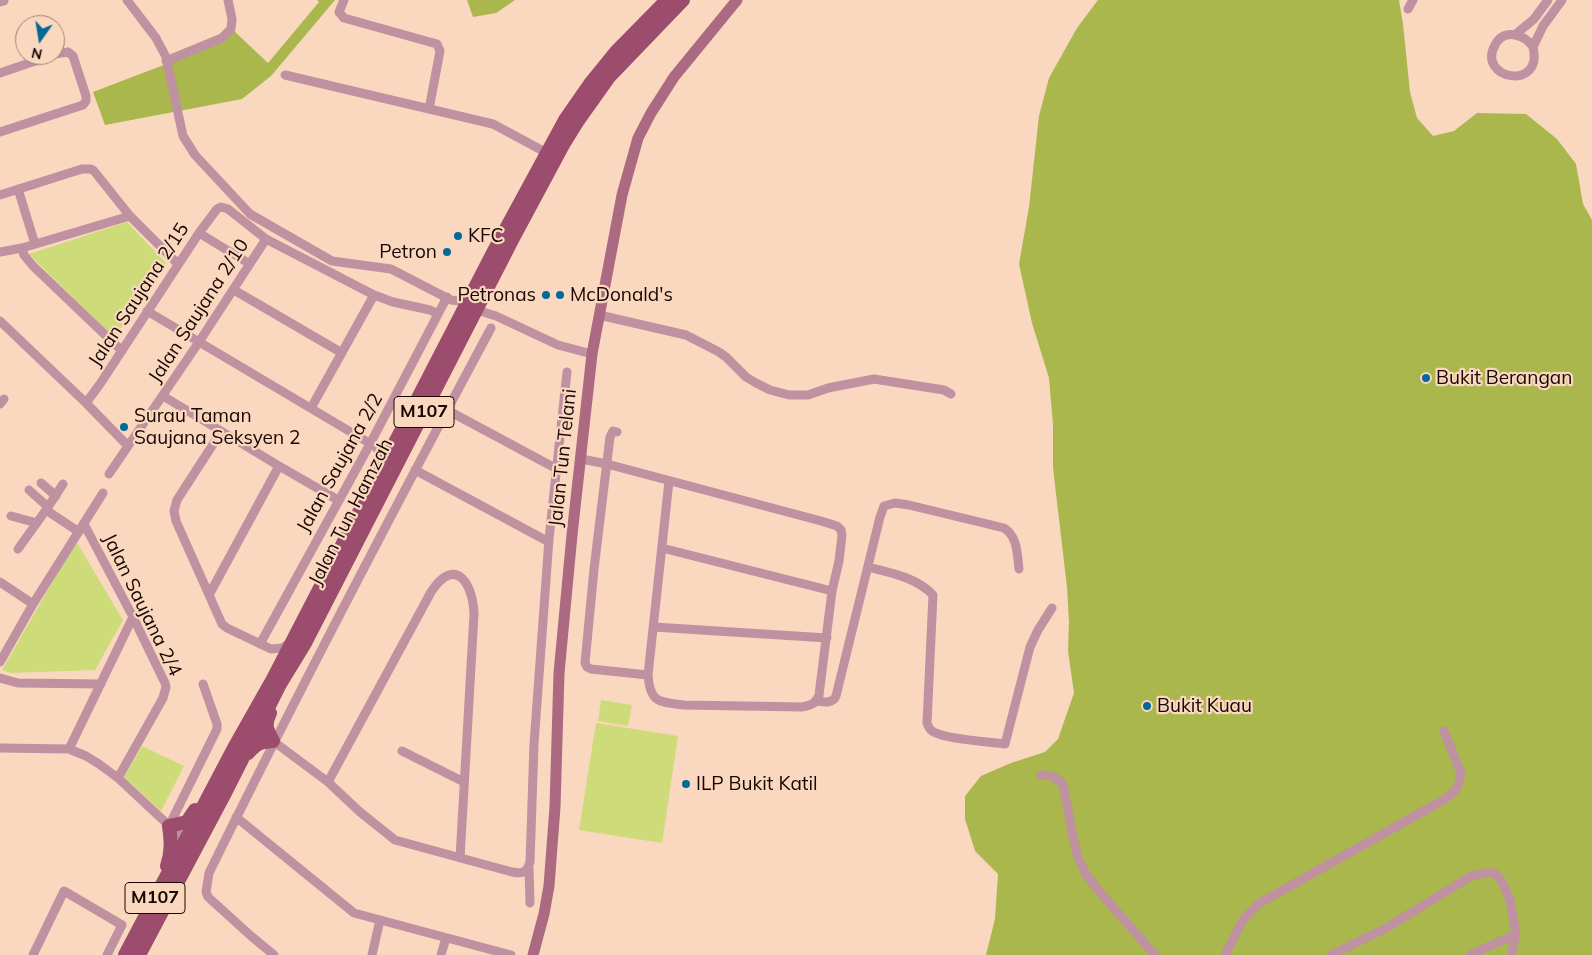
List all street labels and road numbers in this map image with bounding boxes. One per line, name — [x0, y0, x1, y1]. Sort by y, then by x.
street label: Jalan Saujana 2/15 — [84, 219, 194, 371]
street label: Jalan Saujana 2/10 — [144, 235, 254, 387]
street label: Jalan Tun Telani — [544, 388, 582, 528]
street label: Jalan Saujana 2/2 — [292, 389, 388, 537]
road number: M107 — [394, 397, 454, 428]
street label: Jalan Tun Hamzah — [304, 435, 398, 589]
street label: Jalan Saujana 2/4 — [98, 530, 186, 680]
road number: M107 — [125, 882, 185, 914]

